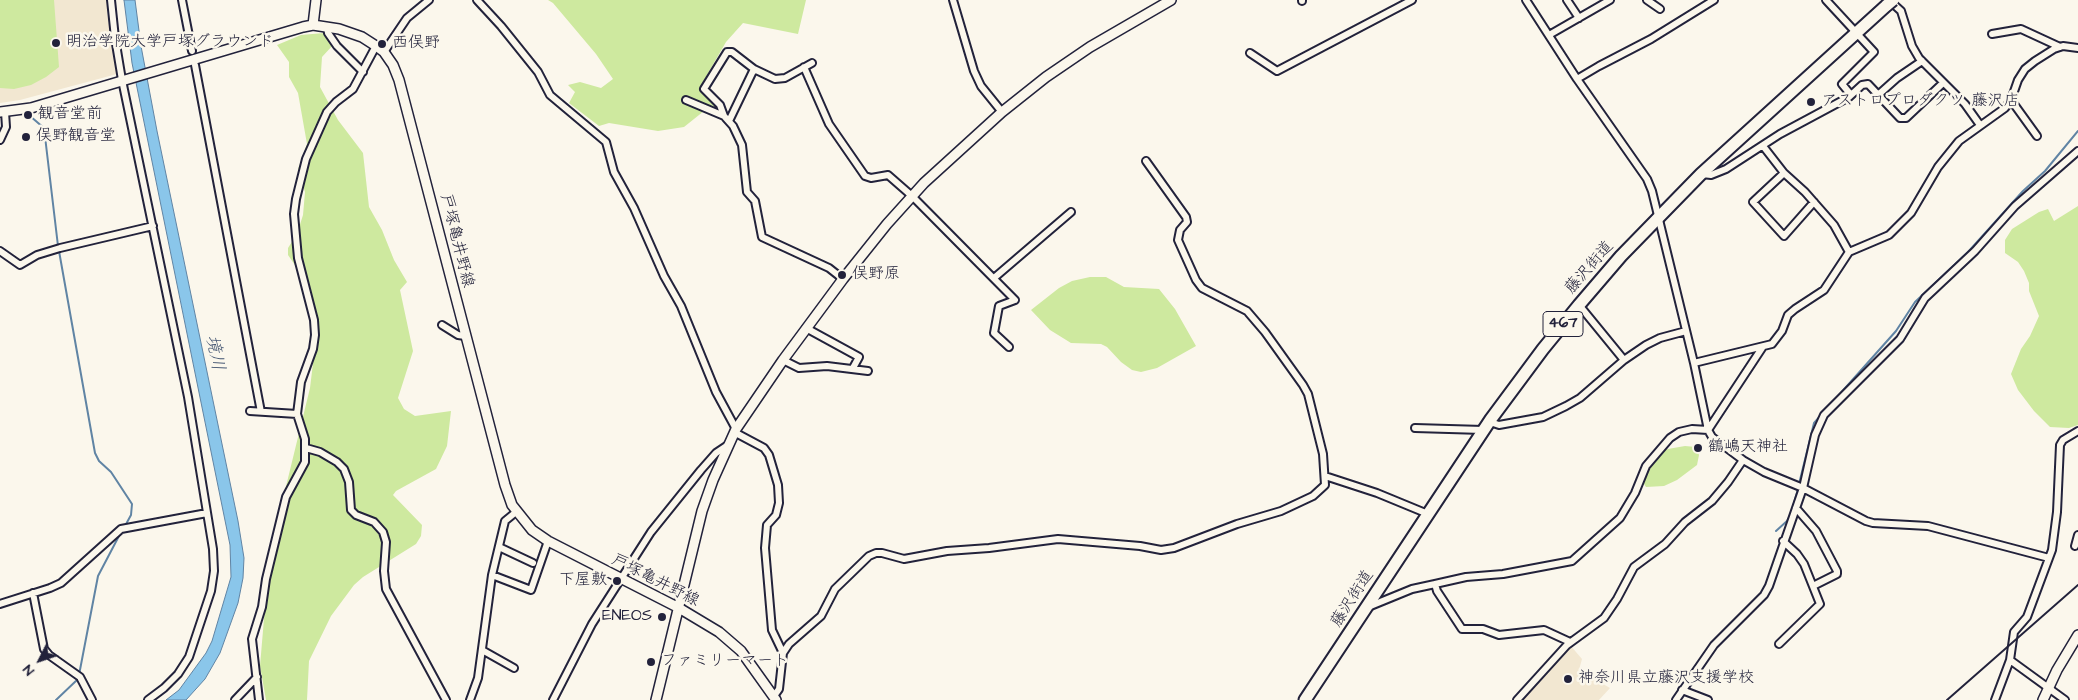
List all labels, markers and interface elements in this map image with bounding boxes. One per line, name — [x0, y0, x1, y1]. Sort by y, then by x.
place label: 明治学院大学戸塚グラウンド — [66, 33, 274, 53]
place label: 西俣野 — [392, 34, 440, 54]
marker: 明治学院大学戸塚グラウンド — [50, 37, 62, 49]
marker: 西俣野 — [376, 38, 388, 50]
place label: アストロプロダクツ 藤沢店 — [1821, 92, 2019, 112]
marker: アストロプロダクツ 藤沢店 — [1805, 96, 1817, 108]
place label: 観音堂前 — [38, 105, 102, 125]
marker: 観音堂前 — [22, 109, 34, 121]
place label: 俣野観音堂 — [36, 127, 116, 147]
marker: 俣野観音堂 — [20, 131, 32, 143]
street label: 戸塚亀井野線 — [435, 192, 477, 290]
street label: 藤沢街道 — [1562, 238, 1618, 298]
place label: 俣野原 — [852, 265, 900, 285]
marker: 俣野原 — [836, 269, 848, 281]
road number: 467 — [1543, 312, 1583, 336]
water label: 境川 — [200, 333, 228, 373]
place label: 鶴嶋天神社 — [1708, 438, 1788, 458]
marker: 鶴嶋天神社 — [1692, 442, 1704, 454]
street label: 戸塚亀井野線 — [608, 551, 702, 611]
street label: 藤沢街道 — [1328, 567, 1378, 631]
place label: 下屋敷 — [559, 571, 607, 591]
marker: 下屋敷 — [611, 575, 623, 587]
place label: ENEOS — [602, 607, 652, 627]
marker: ENEOS — [656, 611, 668, 623]
north arrow — [15, 635, 65, 685]
place label: ファミリーマート — [661, 652, 789, 672]
marker: ファミリーマート — [645, 656, 657, 668]
text: N — [18, 660, 39, 680]
place label: 神奈川県立藤沢支援学校 — [1578, 669, 1754, 689]
marker: 神奈川県立藤沢支援学校 — [1562, 673, 1574, 685]

